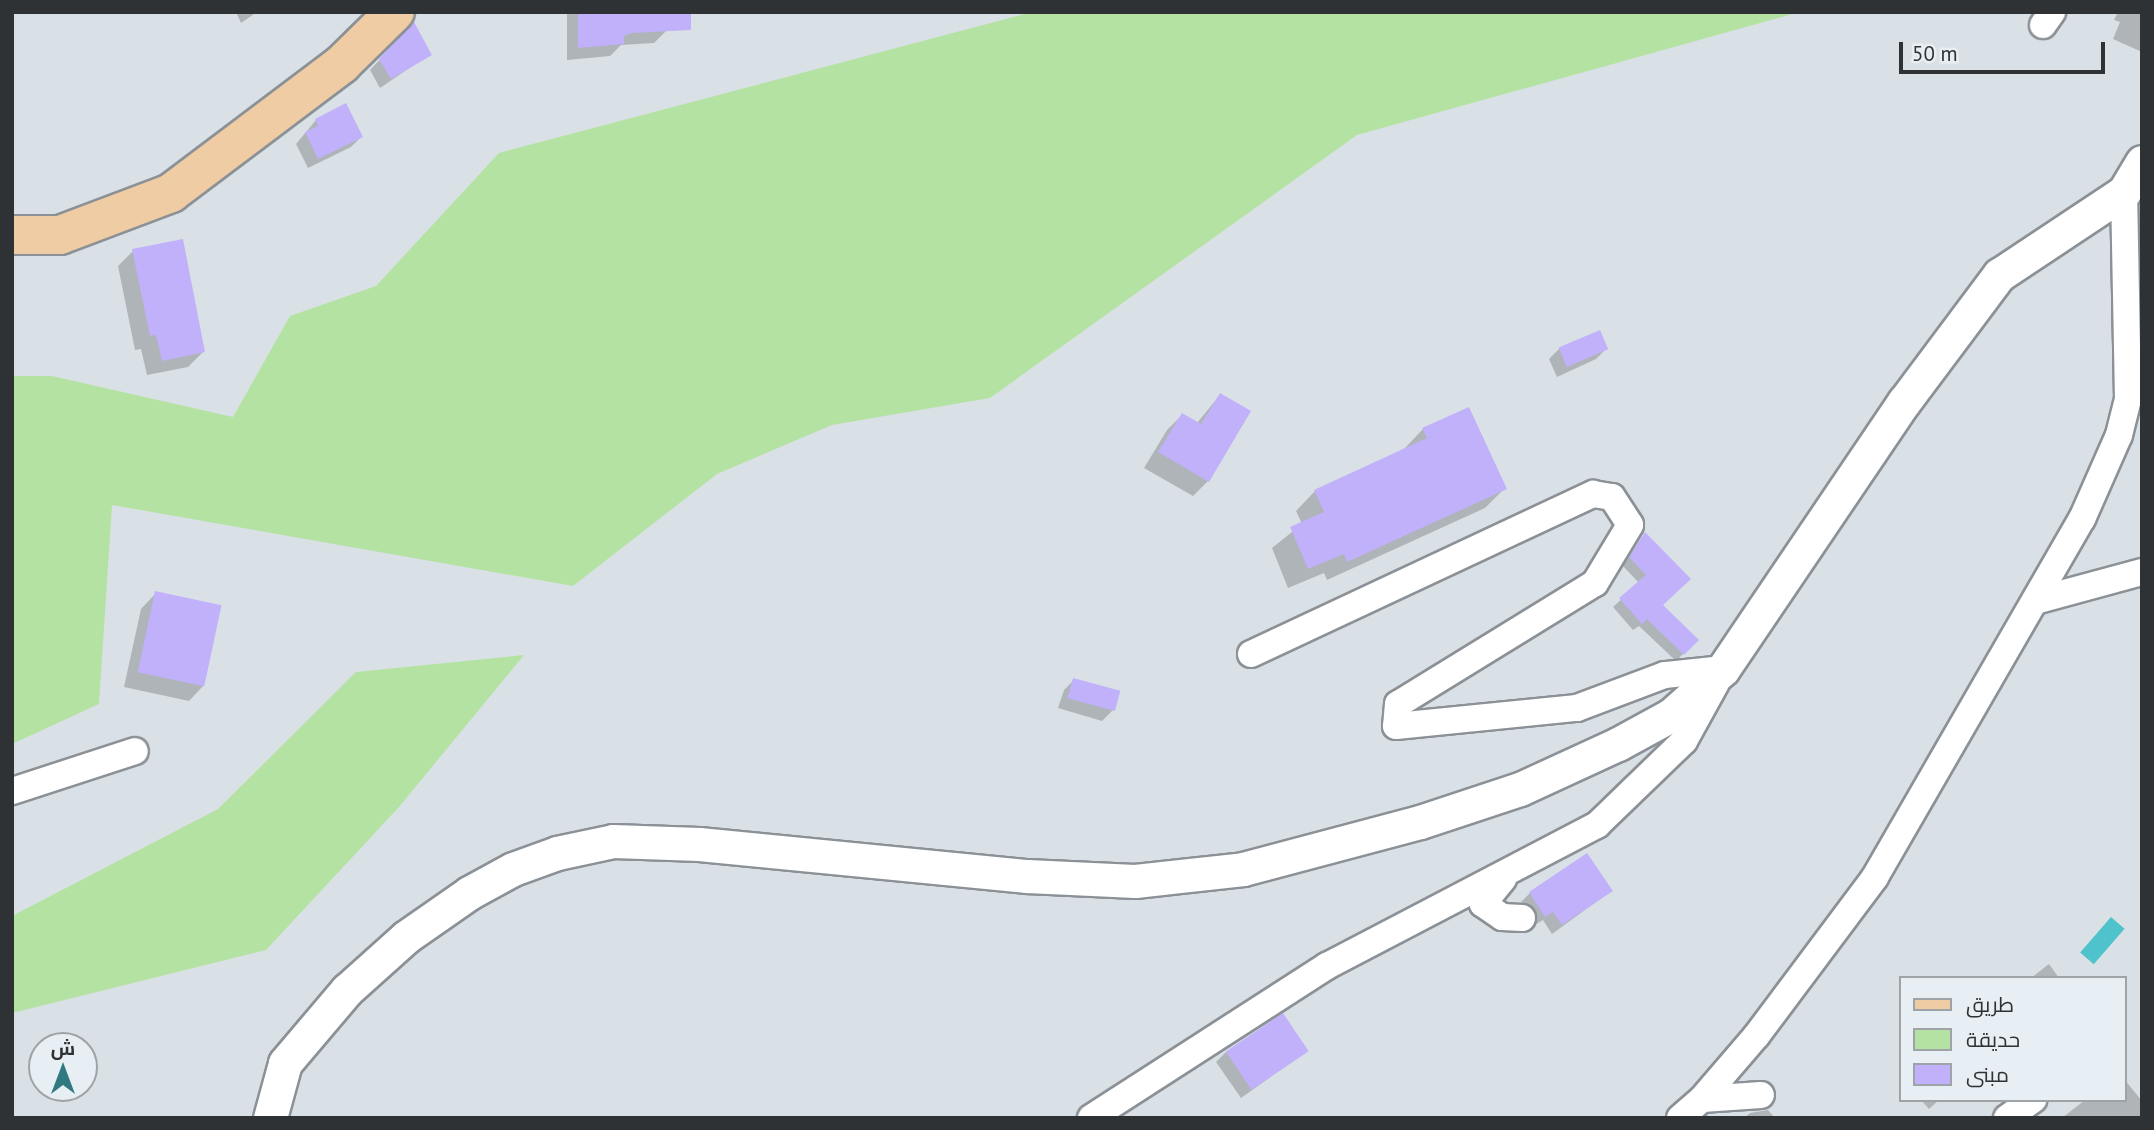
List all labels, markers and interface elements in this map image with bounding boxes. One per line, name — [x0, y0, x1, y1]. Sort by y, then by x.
scale bar — [1902, 28, 2108, 72]
text: 50 m — [1912, 40, 1958, 67]
legend — [1898, 976, 2126, 1102]
text: طريق — [1966, 991, 2014, 1018]
text: حديقة — [1966, 1026, 2020, 1053]
north arrow — [28, 1032, 98, 1102]
text: ش — [51, 1036, 75, 1060]
text: مبنى — [1966, 1061, 2009, 1088]

